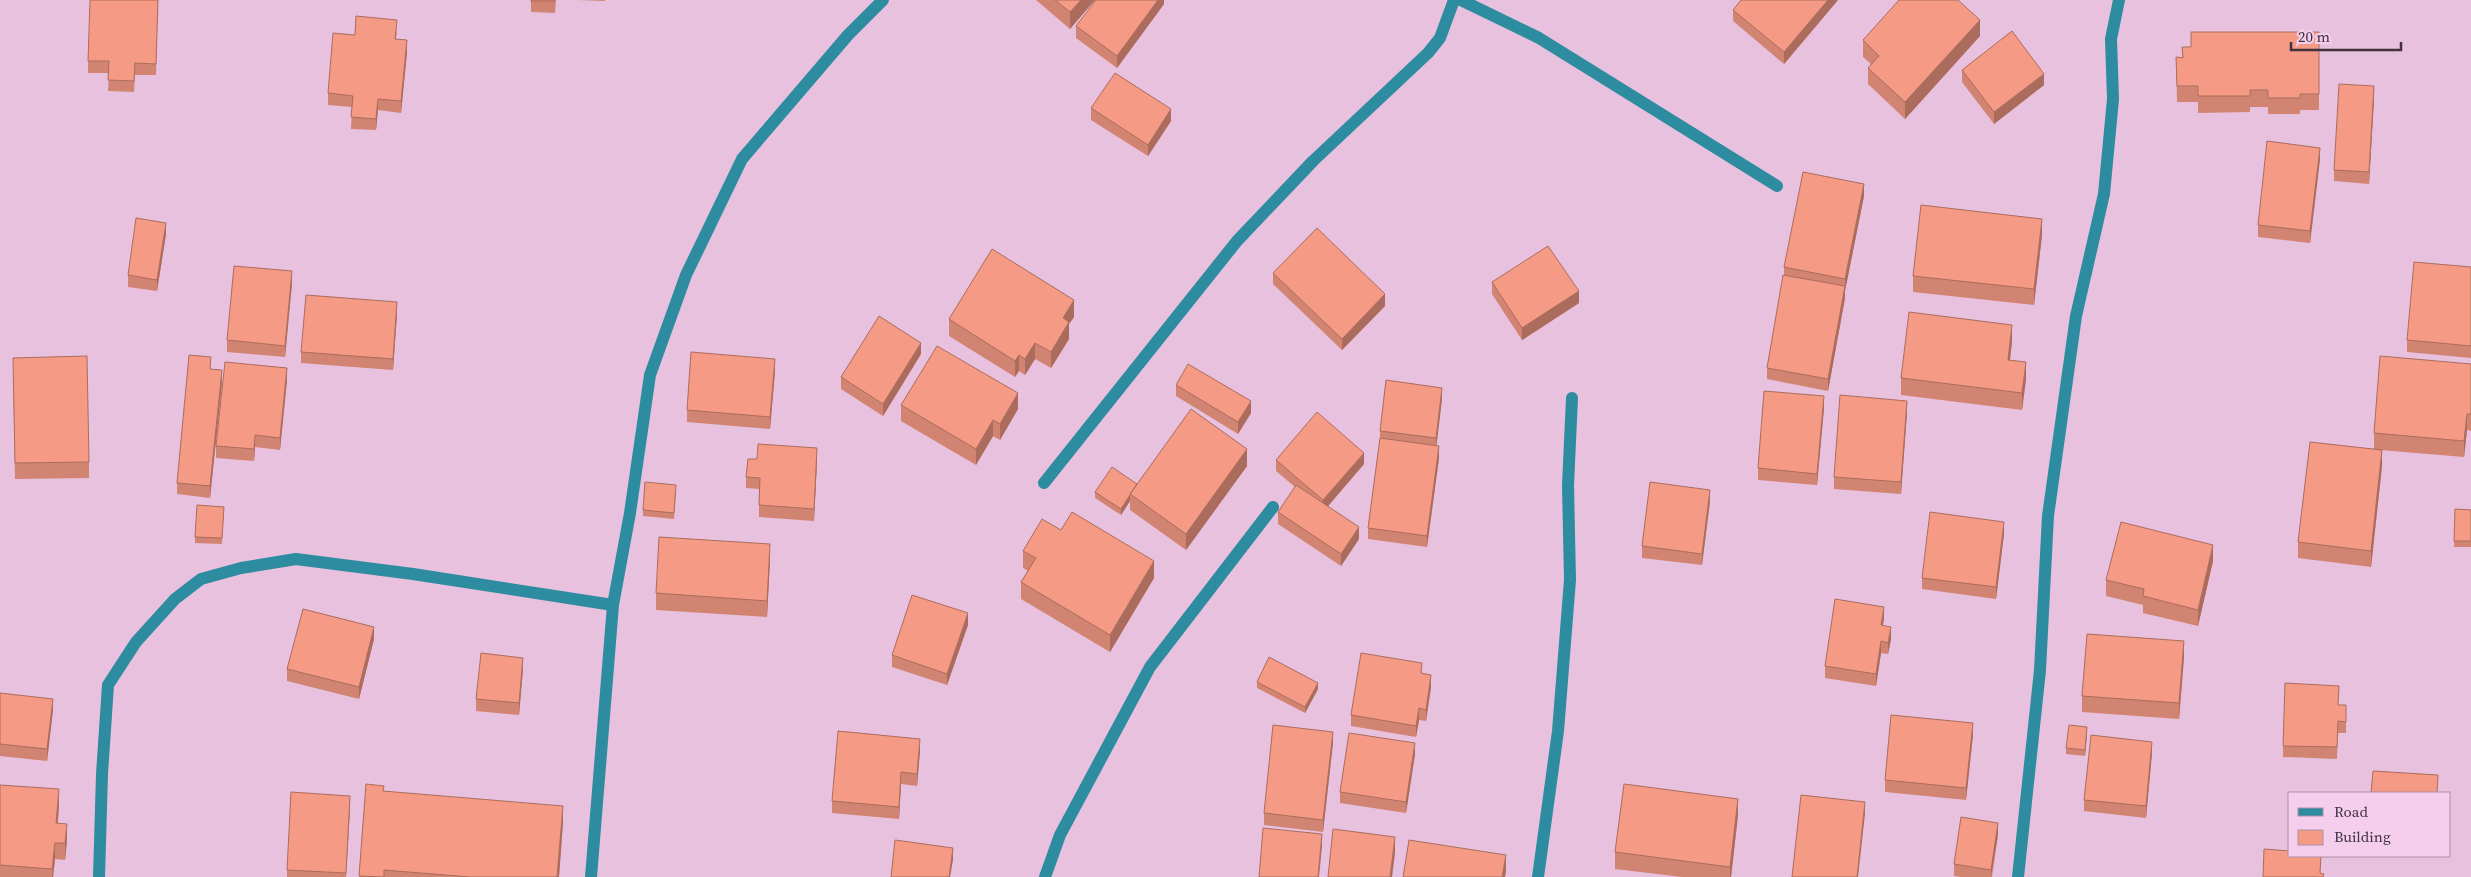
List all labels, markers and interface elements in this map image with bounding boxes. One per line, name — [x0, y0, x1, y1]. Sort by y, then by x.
scale bar — [2291, 20, 2401, 52]
text: 20 m — [2298, 26, 2330, 47]
legend — [2288, 792, 2451, 857]
text: Road — [2334, 801, 2368, 822]
text: Building — [2334, 826, 2391, 847]

